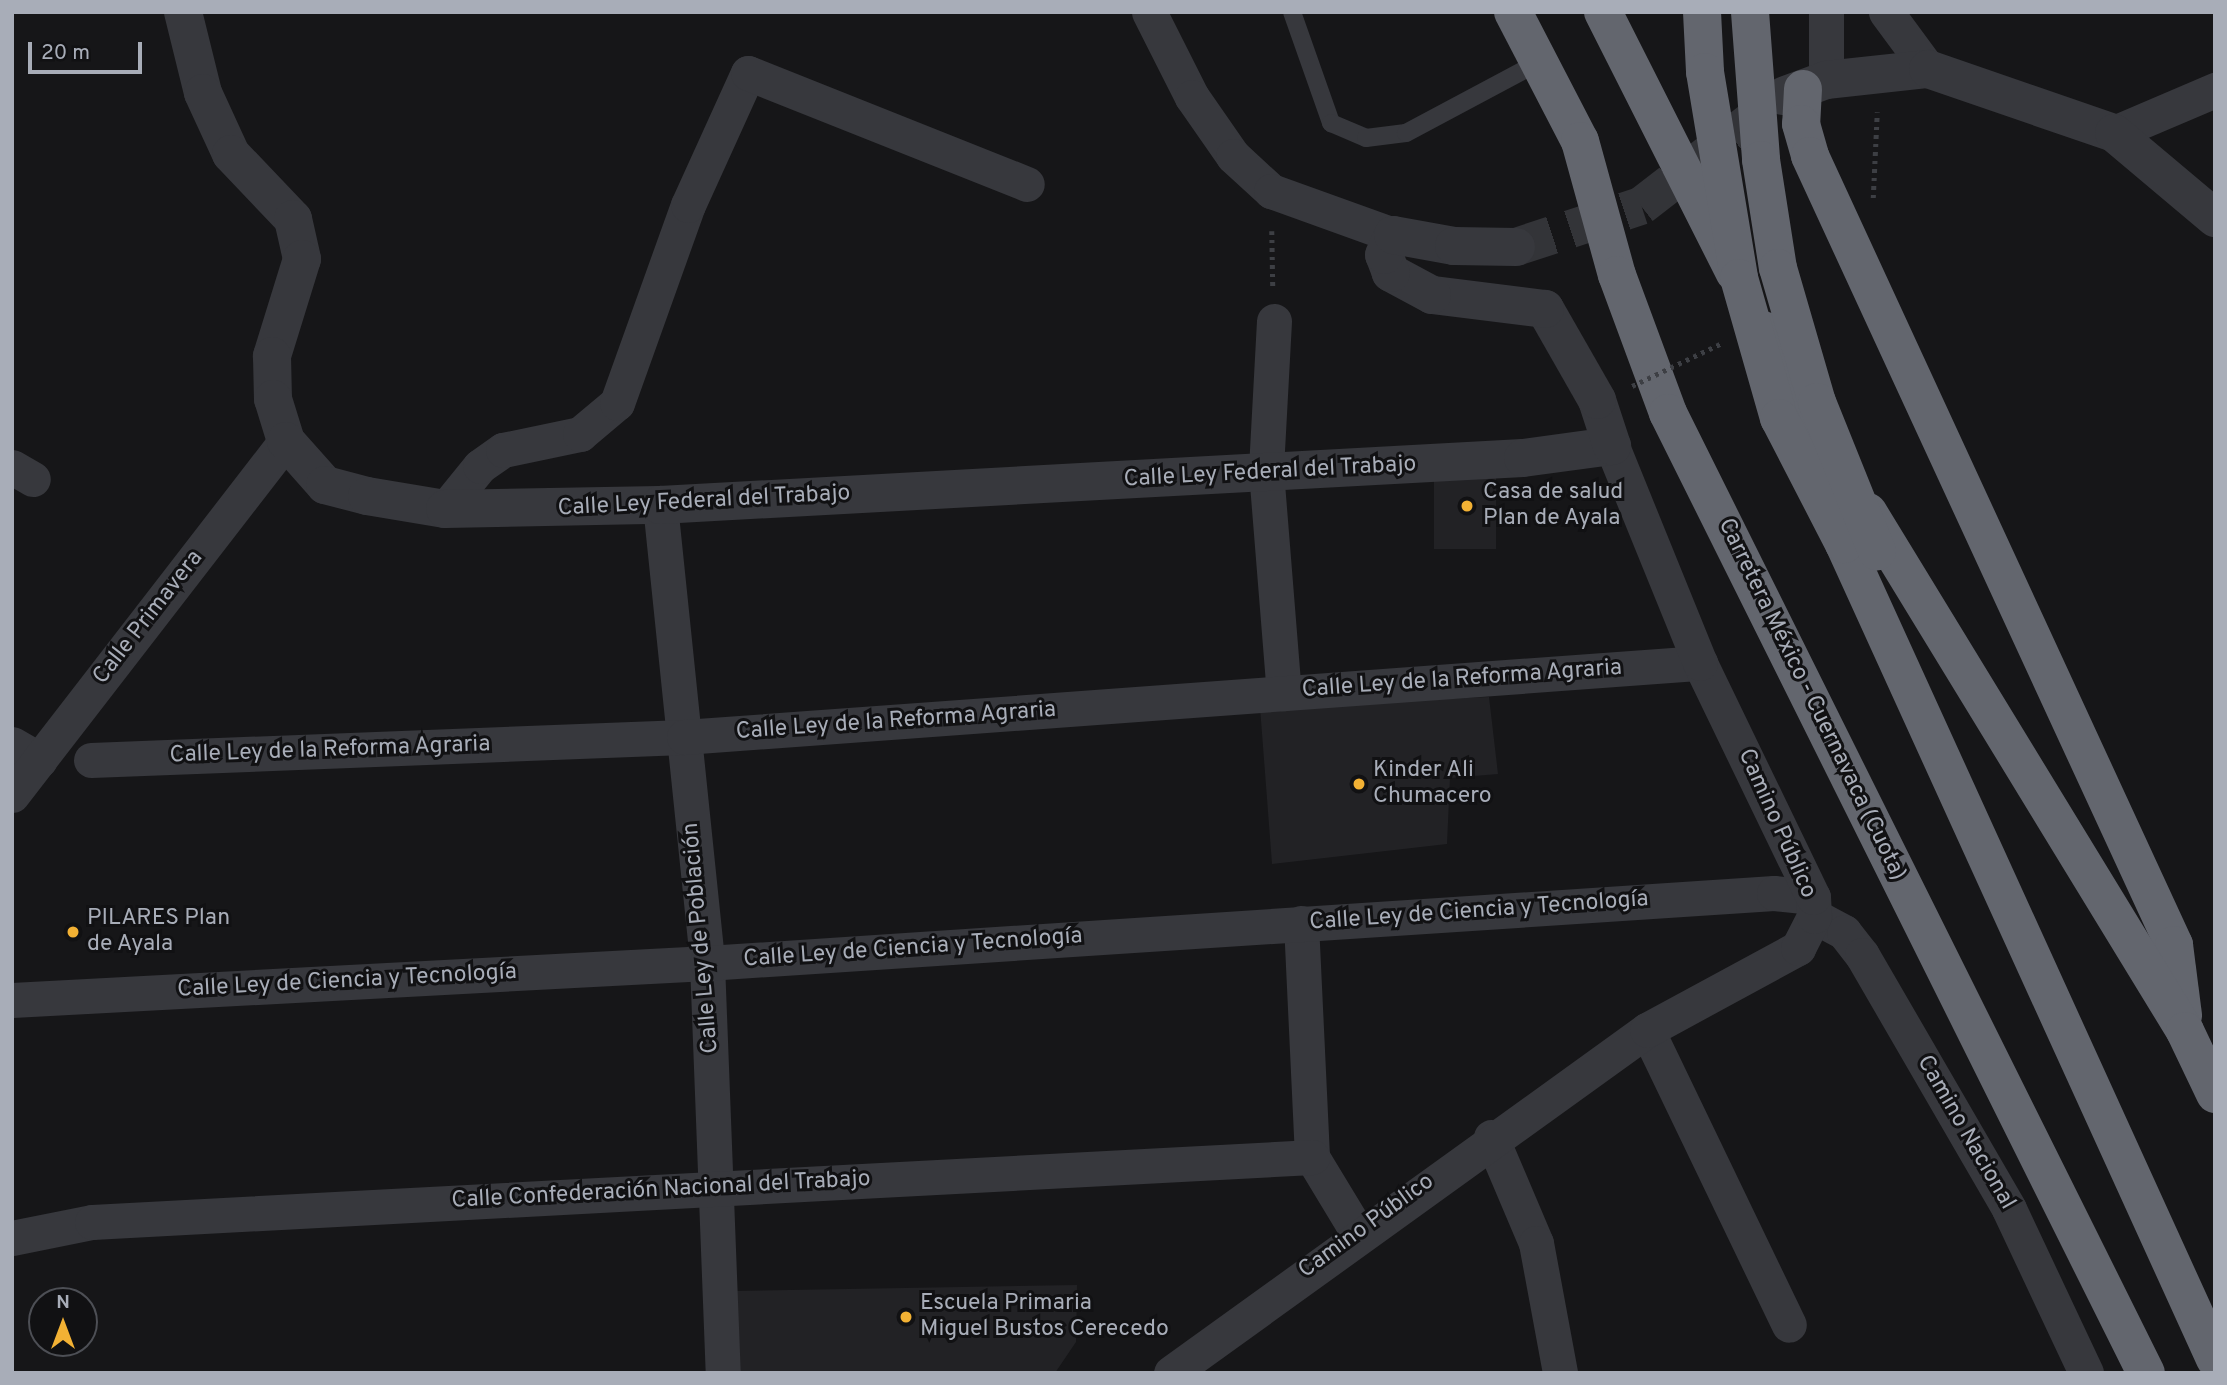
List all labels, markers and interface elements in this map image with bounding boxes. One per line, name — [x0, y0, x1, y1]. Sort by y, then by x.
scale bar — [32, 28, 145, 72]
text: 20 m — [41, 40, 90, 67]
street label: Calle Ley Federal del Trabajo — [1122, 452, 1418, 494]
place label: Casa de salud Plan de Ayala — [1483, 479, 1623, 533]
street label: Calle Ley Federal del Trabajo — [556, 481, 852, 523]
marker: Casa de salud Plan de Ayala — [1457, 496, 1477, 516]
street label: Carretera México - Cuernavaca (Cuota) — [1711, 514, 1911, 886]
street label: Calle Primavera — [88, 545, 210, 691]
street label: Calle Ley de la Reforma Agraria — [1300, 655, 1624, 705]
street label: Calle Ley de la Reforma Agraria — [734, 697, 1058, 747]
street label: Calle Ley de la Reforma Agraria — [169, 732, 491, 770]
street label: Camino Público — [1731, 745, 1821, 903]
place label: Kinder Ali Chumacero — [1373, 757, 1491, 811]
marker: Kinder Ali Chumacero — [1351, 776, 1367, 792]
street label: Calle Ley de Población — [678, 821, 726, 1055]
street label: Calle Ley de Ciencia y Tecnología — [1308, 886, 1650, 938]
place label: PILARES Plan de Ayala — [87, 905, 230, 959]
street label: Calle Ley de Ciencia y Tecnología — [742, 923, 1084, 975]
marker: PILARES Plan de Ayala — [65, 924, 81, 940]
street label: Calle Ley de Ciencia y Tecnología — [176, 959, 518, 1005]
street label: Camino Nacional — [1910, 1051, 2020, 1215]
street label: Calle Confederación Nacional del Trabajo — [450, 1166, 872, 1216]
street label: Camino Público — [1294, 1169, 1440, 1285]
north arrow — [28, 1287, 98, 1357]
place label: Escuela Primaria Miguel Bustos Cerecedo — [920, 1290, 1169, 1344]
text: N — [56, 1291, 70, 1315]
marker: Escuela Primaria Miguel Bustos Cerecedo — [898, 1309, 914, 1325]

